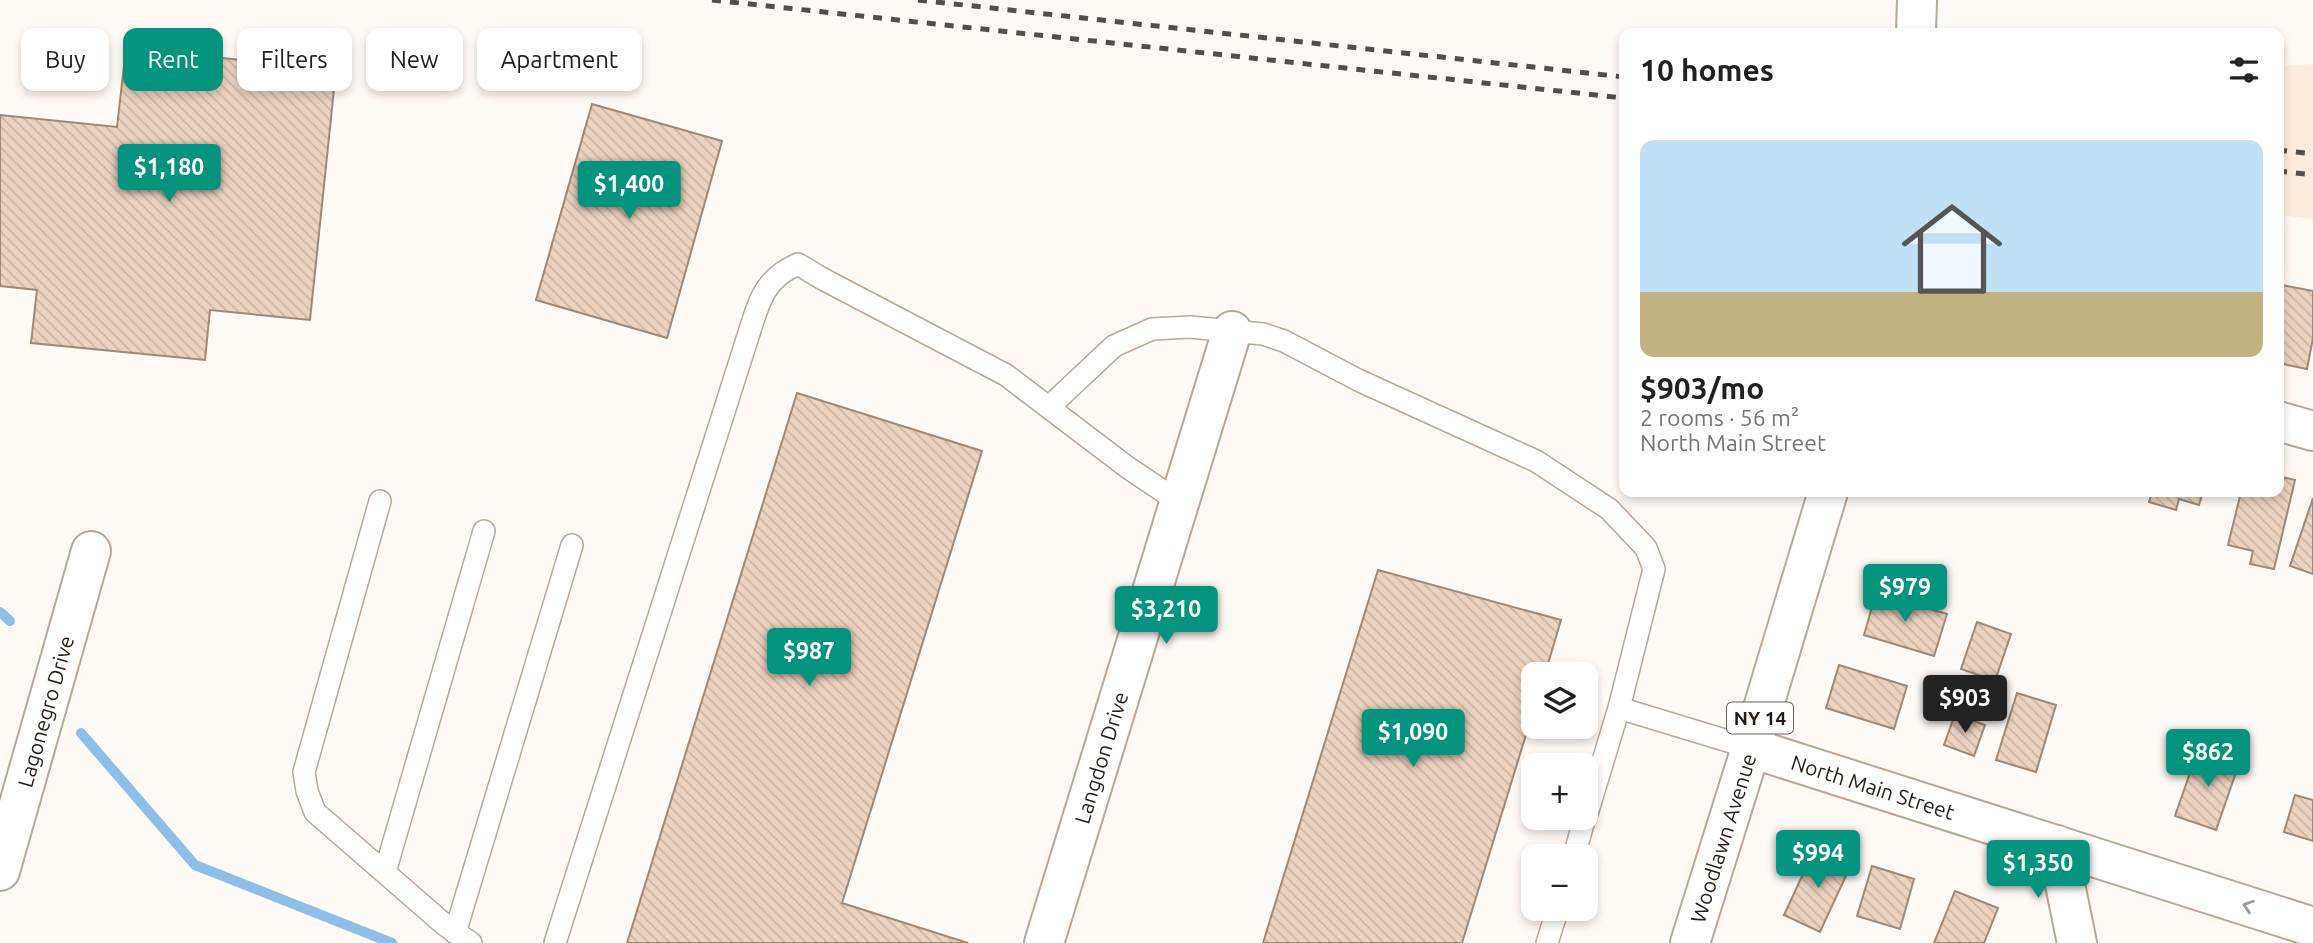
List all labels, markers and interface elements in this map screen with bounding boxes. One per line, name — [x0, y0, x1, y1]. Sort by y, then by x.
chip: Buy — [21, 28, 109, 91]
chip: Rent — [123, 28, 223, 91]
chip: Filters — [237, 28, 352, 91]
chip: New — [366, 28, 463, 91]
chip: Apartment — [477, 28, 642, 91]
icon: filters — [2225, 51, 2263, 89]
text: 10 homes — [1640, 53, 1774, 87]
pin: $1,180 — [112, 144, 226, 204]
text: $1,180 — [134, 154, 204, 179]
pin: $1,400 — [572, 162, 686, 221]
text: $1,400 — [594, 171, 664, 196]
icon: home — [1889, 186, 2015, 312]
text: $903/mo — [1640, 371, 1764, 405]
text: 2 rooms · 56 m² — [1640, 405, 1799, 430]
text: North Main Street — [1640, 430, 1826, 455]
pin: $979 — [1864, 564, 1946, 624]
text: $979 — [1879, 574, 1931, 599]
pin: $3,210 — [1109, 586, 1223, 646]
text: $3,210 — [1131, 596, 1201, 621]
pin: $987 — [768, 628, 850, 688]
street label: Lagonegro Drive — [12, 633, 78, 790]
text: $987 — [783, 638, 835, 663]
map controls — [1521, 662, 1598, 921]
button: layers — [1521, 662, 1598, 739]
pin: $903 — [1924, 676, 2006, 735]
text: $903 — [1939, 685, 1991, 710]
street label: Langdon Drive — [1069, 689, 1133, 826]
road number: NY 14 — [1727, 702, 1793, 734]
pin: $1,090 — [1356, 710, 1470, 769]
text: $1,090 — [1378, 719, 1448, 744]
pin: $862 — [2167, 730, 2249, 789]
text: $862 — [2182, 739, 2234, 764]
street label: Woodlawn Avenue — [1685, 750, 1761, 926]
street label: North Main Street — [1788, 750, 1958, 824]
button: + — [1521, 753, 1598, 830]
pin: $994 — [1777, 830, 1859, 890]
text: $994 — [1792, 840, 1844, 865]
pin: $1,350 — [1981, 841, 2095, 900]
button: − — [1521, 844, 1598, 921]
text: $1,350 — [2003, 850, 2073, 875]
one-way arrow — [2242, 900, 2255, 914]

